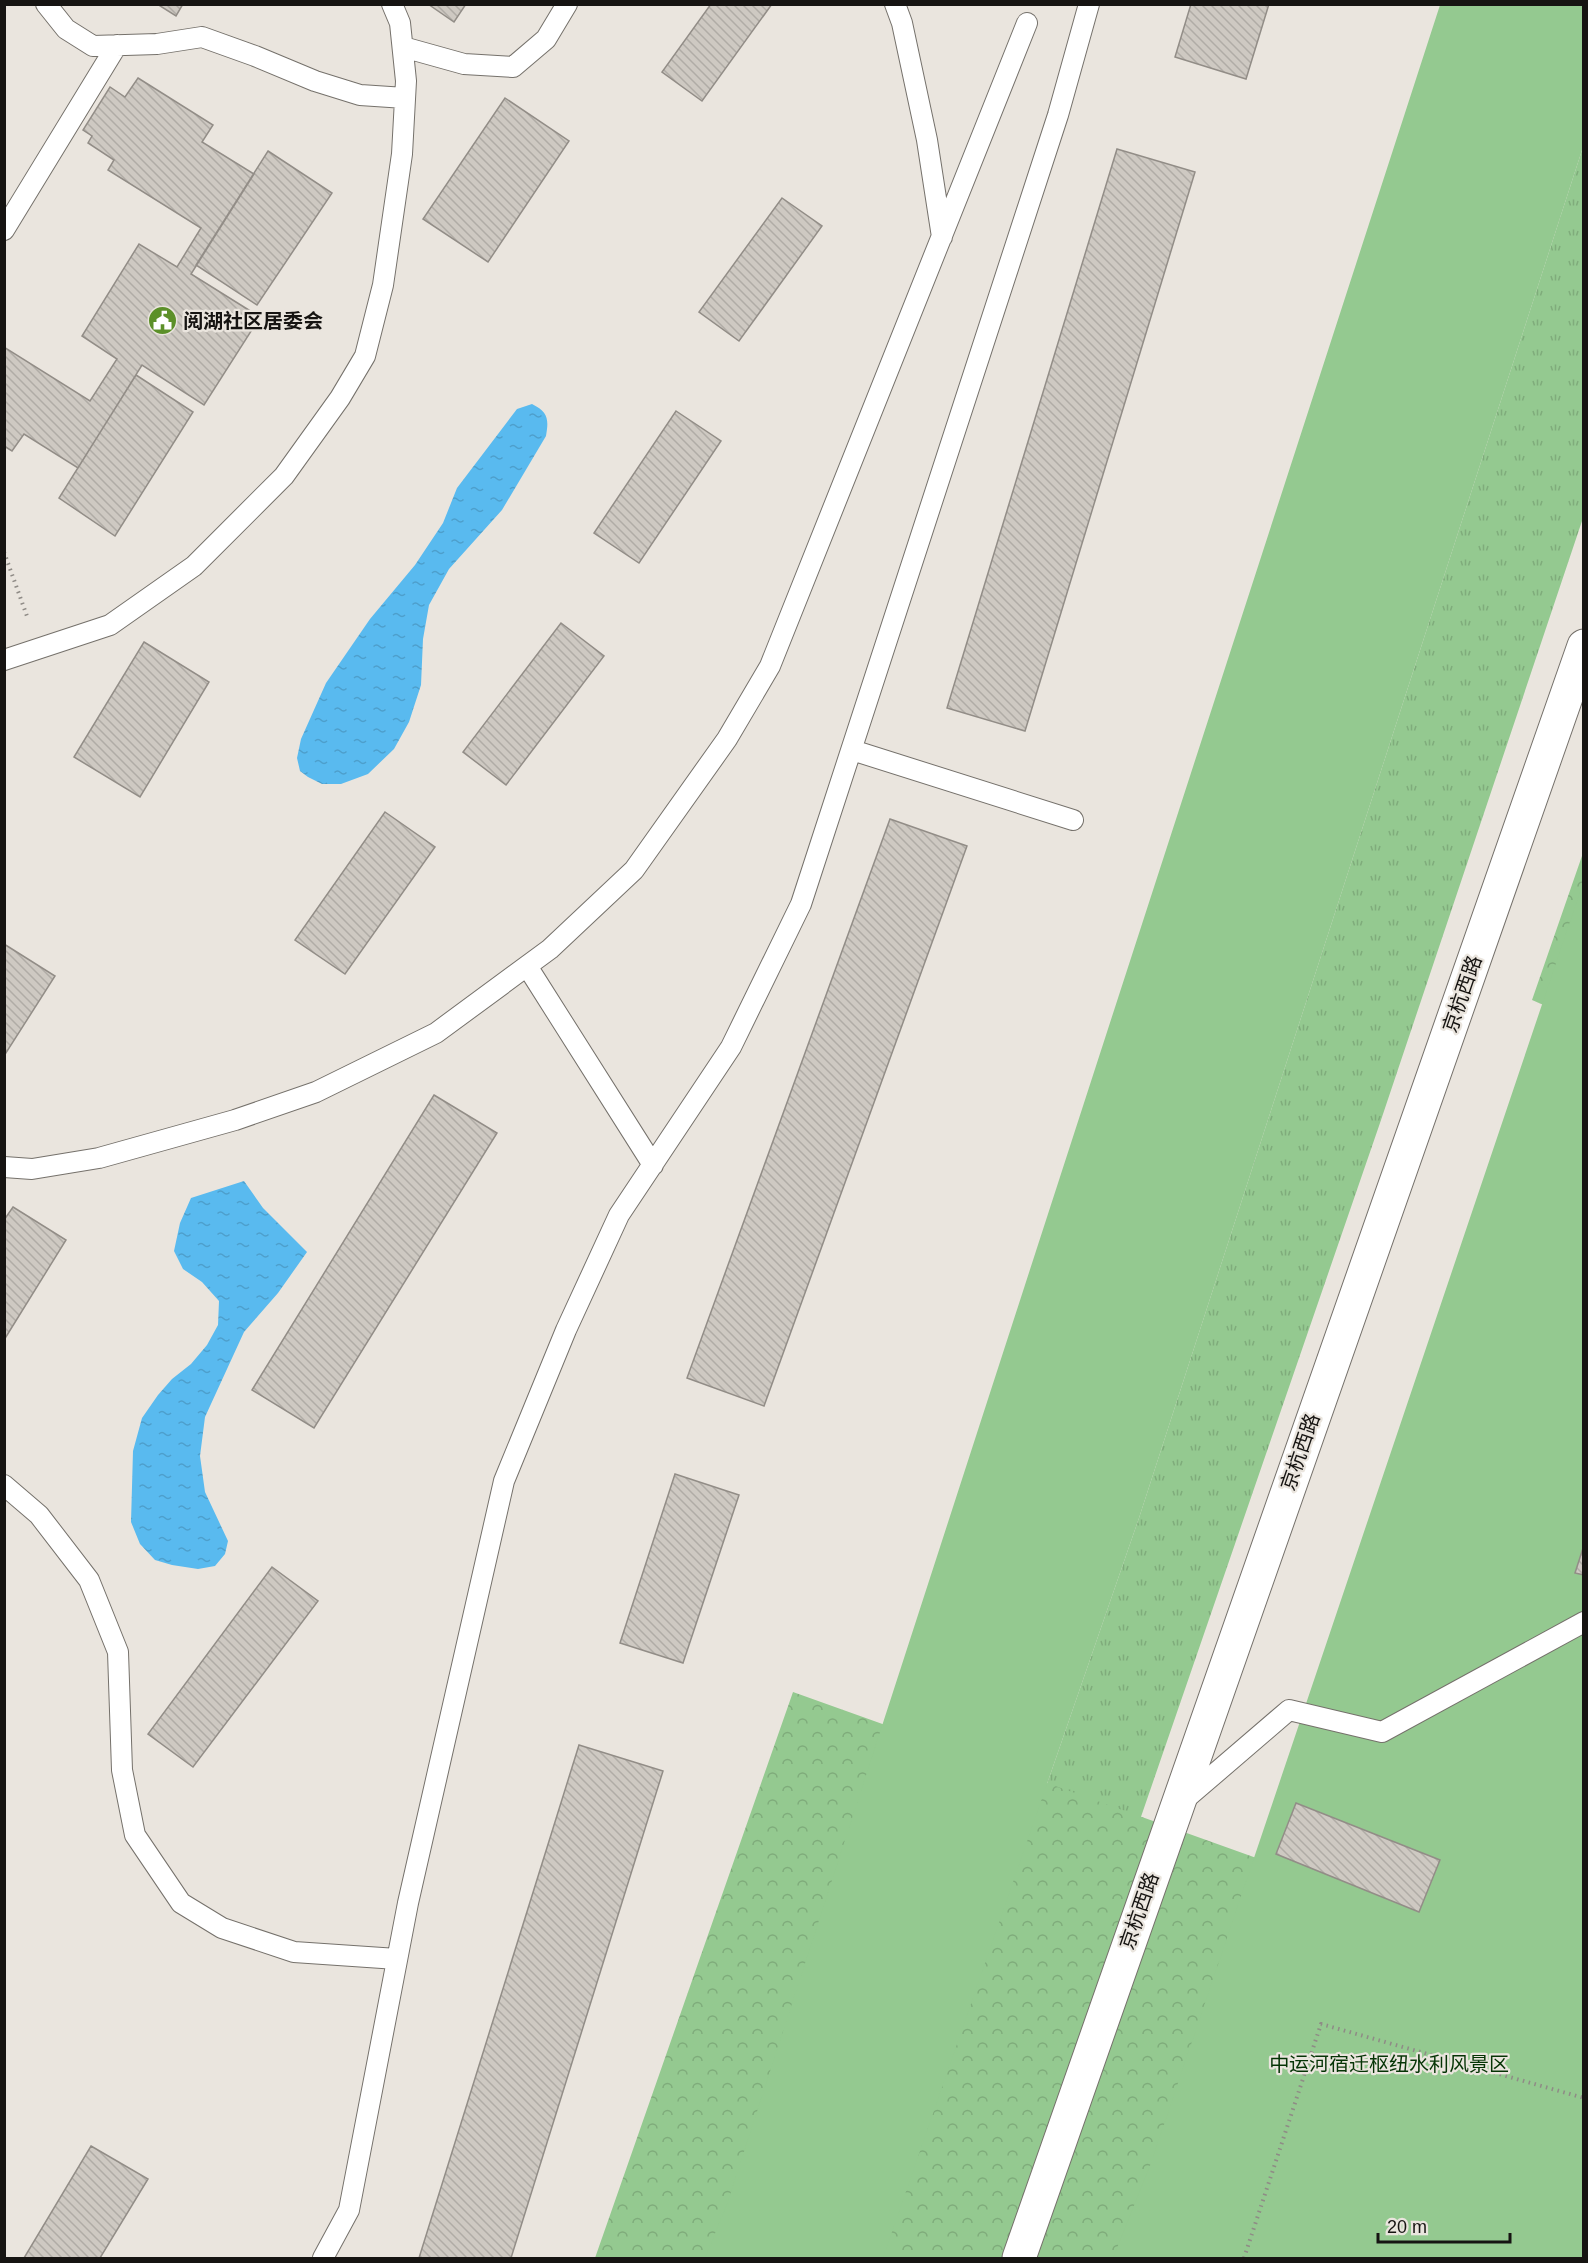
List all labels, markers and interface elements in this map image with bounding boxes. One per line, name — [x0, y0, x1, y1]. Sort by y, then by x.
public building icon: 阅湖社区居委会 — [146, 305, 178, 337]
place label: 阅湖社区居委会 — [183, 310, 323, 332]
street label: 京杭西路 — [1439, 953, 1485, 1035]
street label: 京杭西路 — [1277, 1411, 1323, 1493]
street label: 京杭西路 — [1116, 1870, 1162, 1952]
park label: 中运河宿迁枢纽水利风景区 — [1269, 2053, 1509, 2075]
scale bar — [1378, 2206, 1510, 2244]
text: 20 m — [1387, 2217, 1427, 2237]

